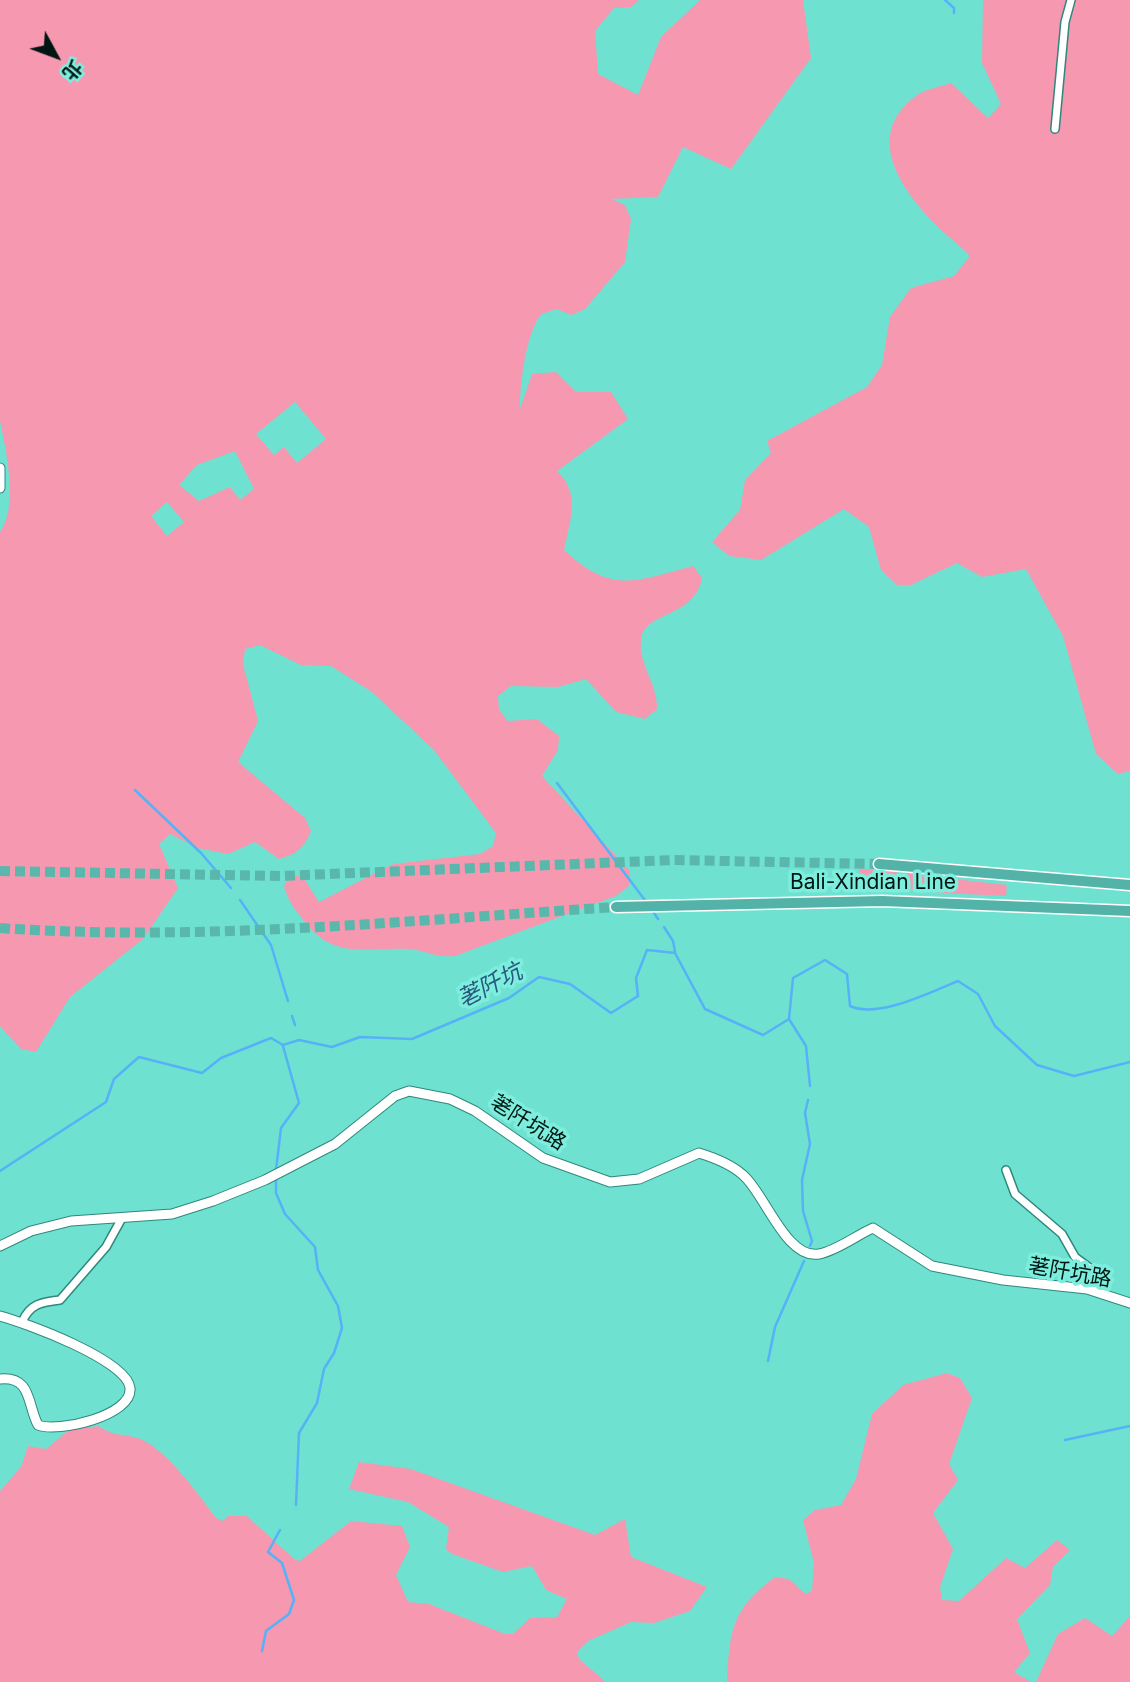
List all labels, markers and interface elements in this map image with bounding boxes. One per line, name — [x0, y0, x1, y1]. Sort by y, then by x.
north arrow — [21, 21, 91, 91]
text: 北 — [57, 55, 87, 85]
street label: Bali-Xindian Line — [790, 870, 956, 896]
water label: 荖阡坑 — [453, 958, 527, 1014]
street label: 荖阡坑路 — [486, 1090, 570, 1156]
street label: 荖阡坑路 — [1026, 1253, 1114, 1293]

